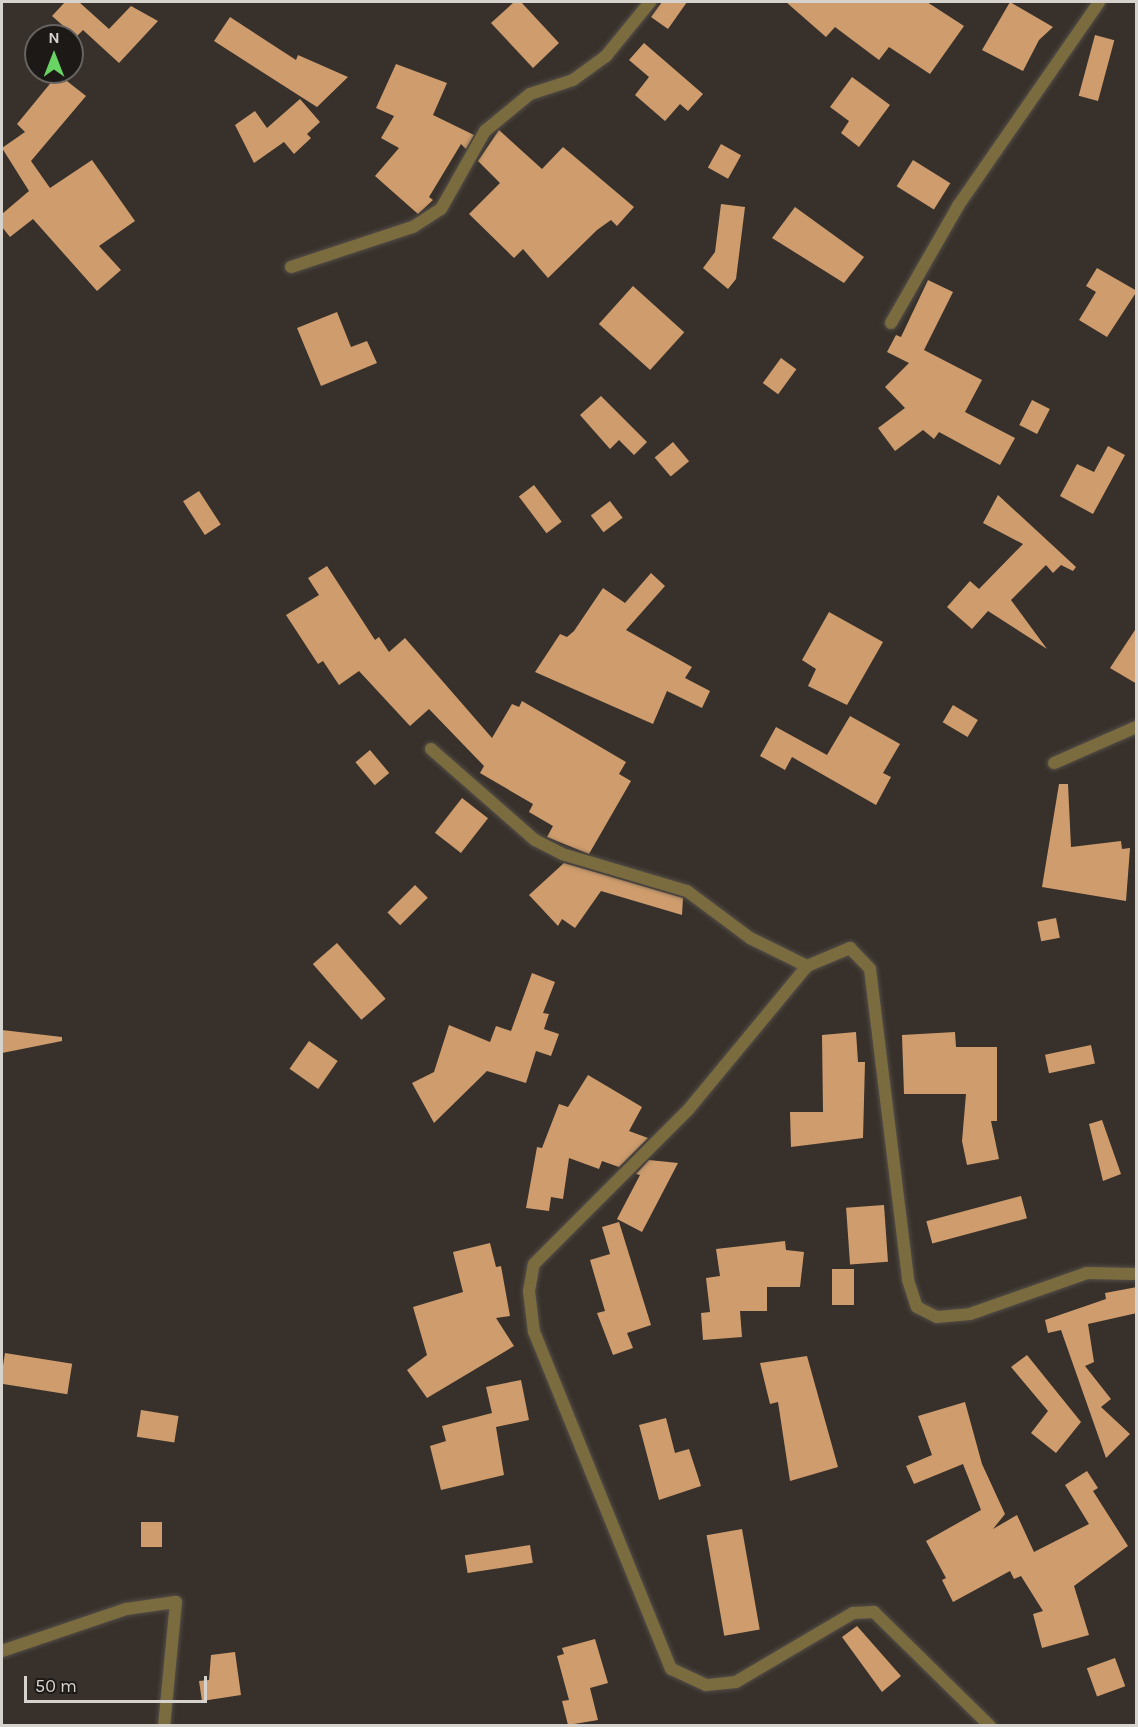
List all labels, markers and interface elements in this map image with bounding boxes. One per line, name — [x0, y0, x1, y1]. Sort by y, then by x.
north arrow — [24, 24, 84, 84]
text: N — [48, 28, 60, 47]
scale bar — [27, 1664, 210, 1702]
text: 50 m — [35, 1675, 77, 1697]

